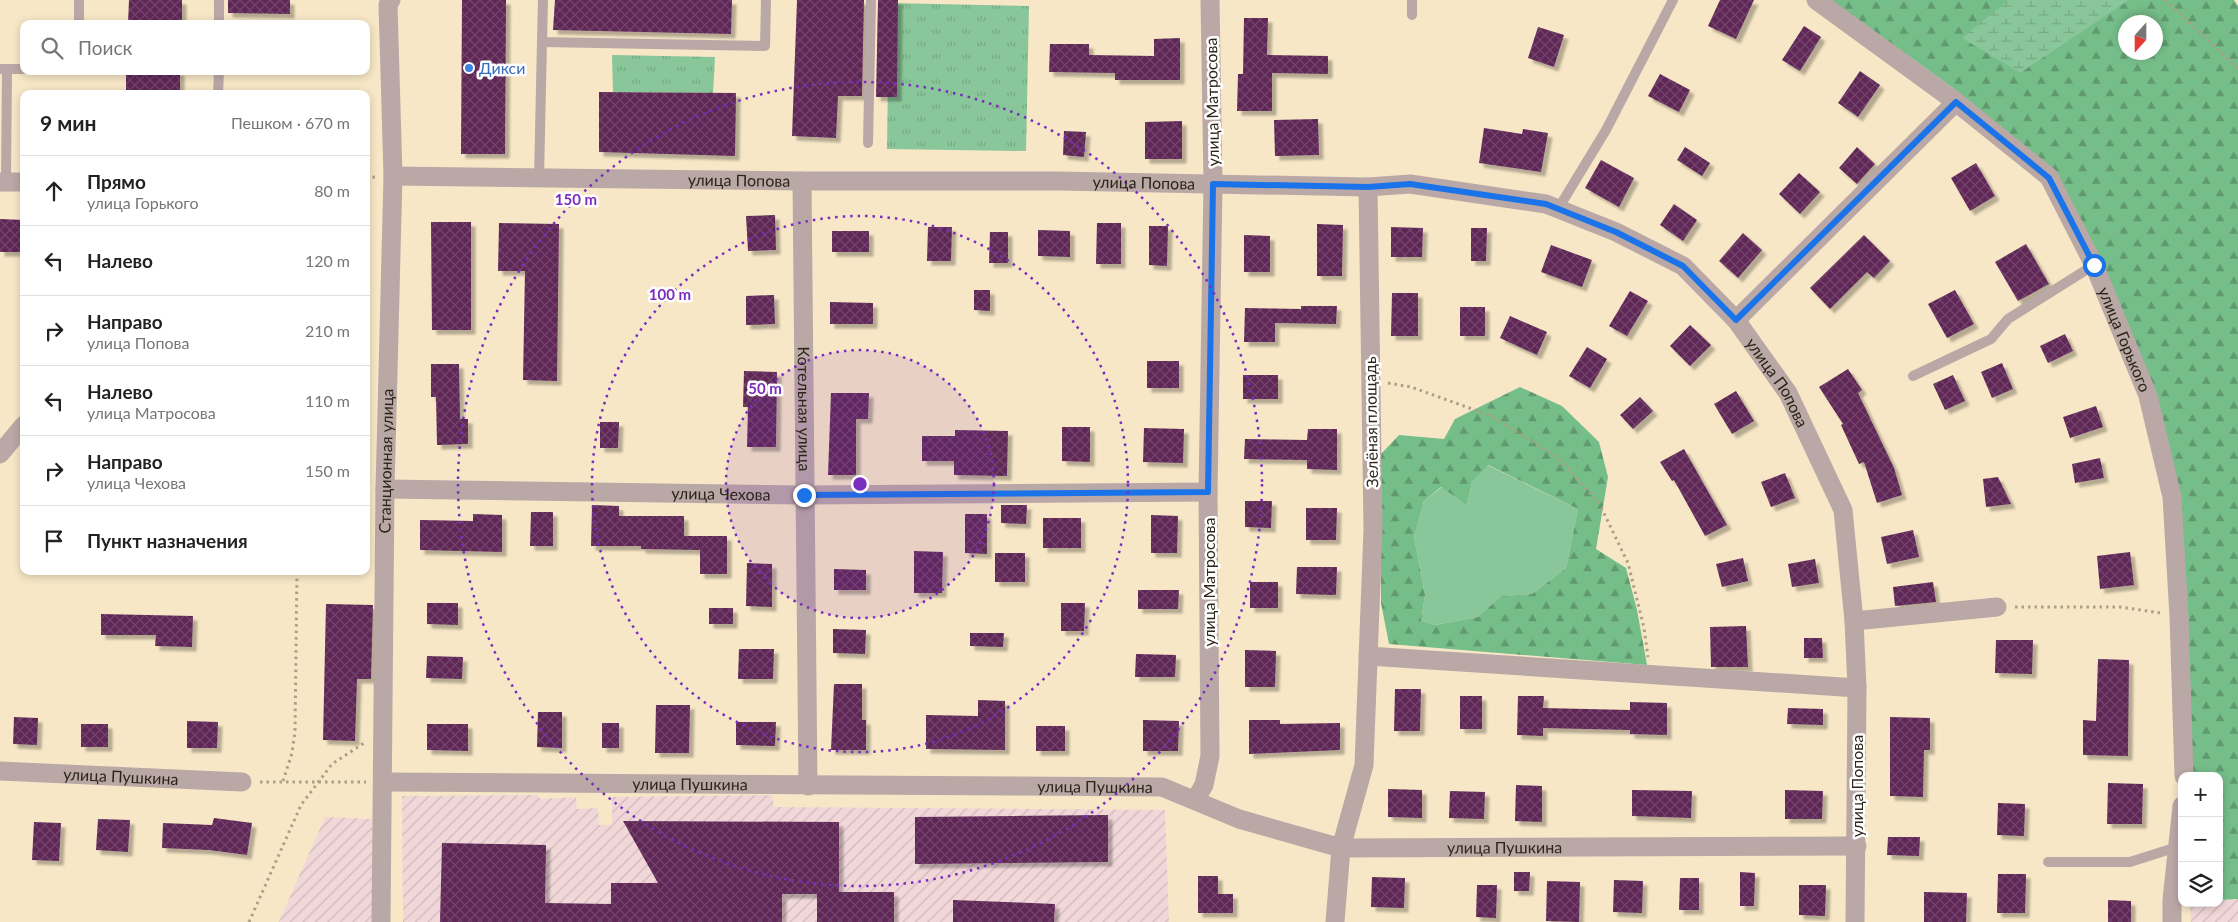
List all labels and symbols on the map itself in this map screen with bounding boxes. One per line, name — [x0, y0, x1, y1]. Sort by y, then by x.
north arrow — [2118, 15, 2163, 60]
street label: улица Матросова — [1201, 37, 1222, 167]
place label: Дикси — [479, 58, 525, 77]
marker: Дикси — [463, 62, 475, 74]
street label: улица Попова — [688, 170, 790, 190]
street label: улица Попова — [1093, 172, 1195, 193]
text: 150 m — [555, 190, 597, 208]
route start — [2083, 254, 2106, 277]
street label: улица Горького — [2095, 284, 2155, 394]
text: 100 m — [649, 285, 691, 303]
street label: улица Попова — [1743, 334, 1813, 430]
street label: Котельная улица — [795, 346, 815, 471]
street label: Зелёная площадь — [1360, 356, 1381, 488]
text: 50 m — [748, 379, 782, 397]
street label: Станционная улица — [375, 388, 397, 534]
centre of rings — [851, 475, 869, 493]
street label: улица Чехова — [671, 483, 771, 504]
route end — [793, 484, 816, 507]
street label: улица Матросова — [1199, 518, 1218, 646]
street label: улица Попова — [1847, 735, 1866, 837]
street label: улица Пушкина — [63, 764, 179, 788]
street label: улица Пушкина — [632, 774, 748, 793]
street label: улица Пушкина — [1037, 776, 1153, 796]
street label: улица Пушкина — [1447, 837, 1562, 857]

